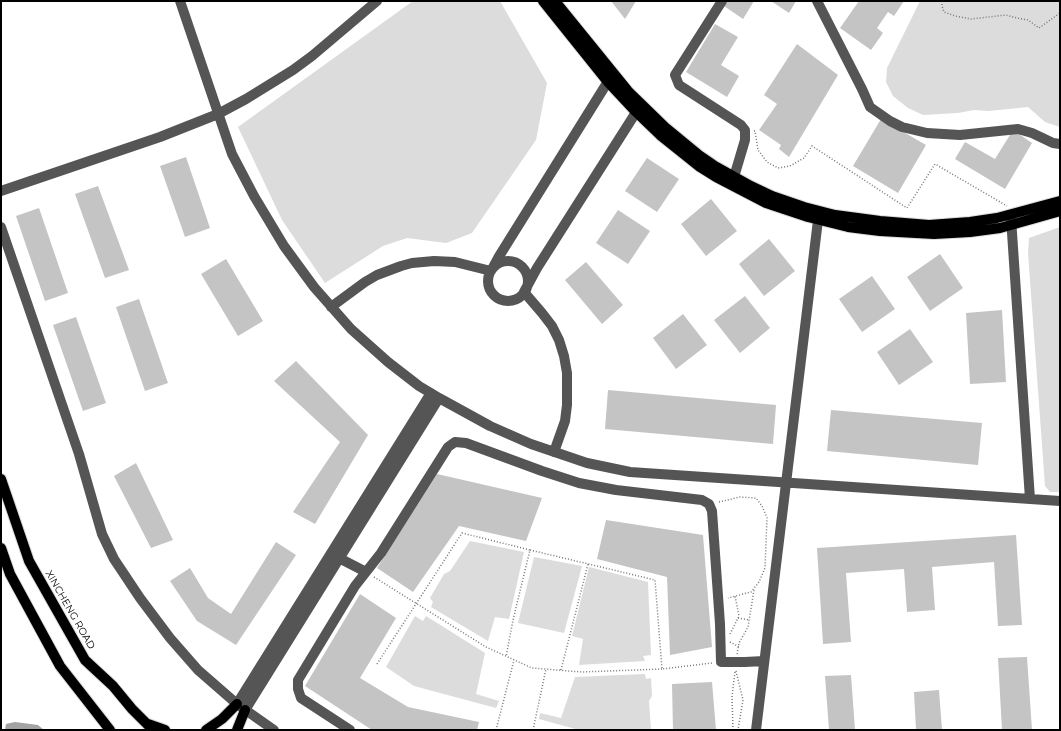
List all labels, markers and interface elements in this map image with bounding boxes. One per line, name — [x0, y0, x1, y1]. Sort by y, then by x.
street label: XINCHENG ROAD — [43, 569, 97, 651]

